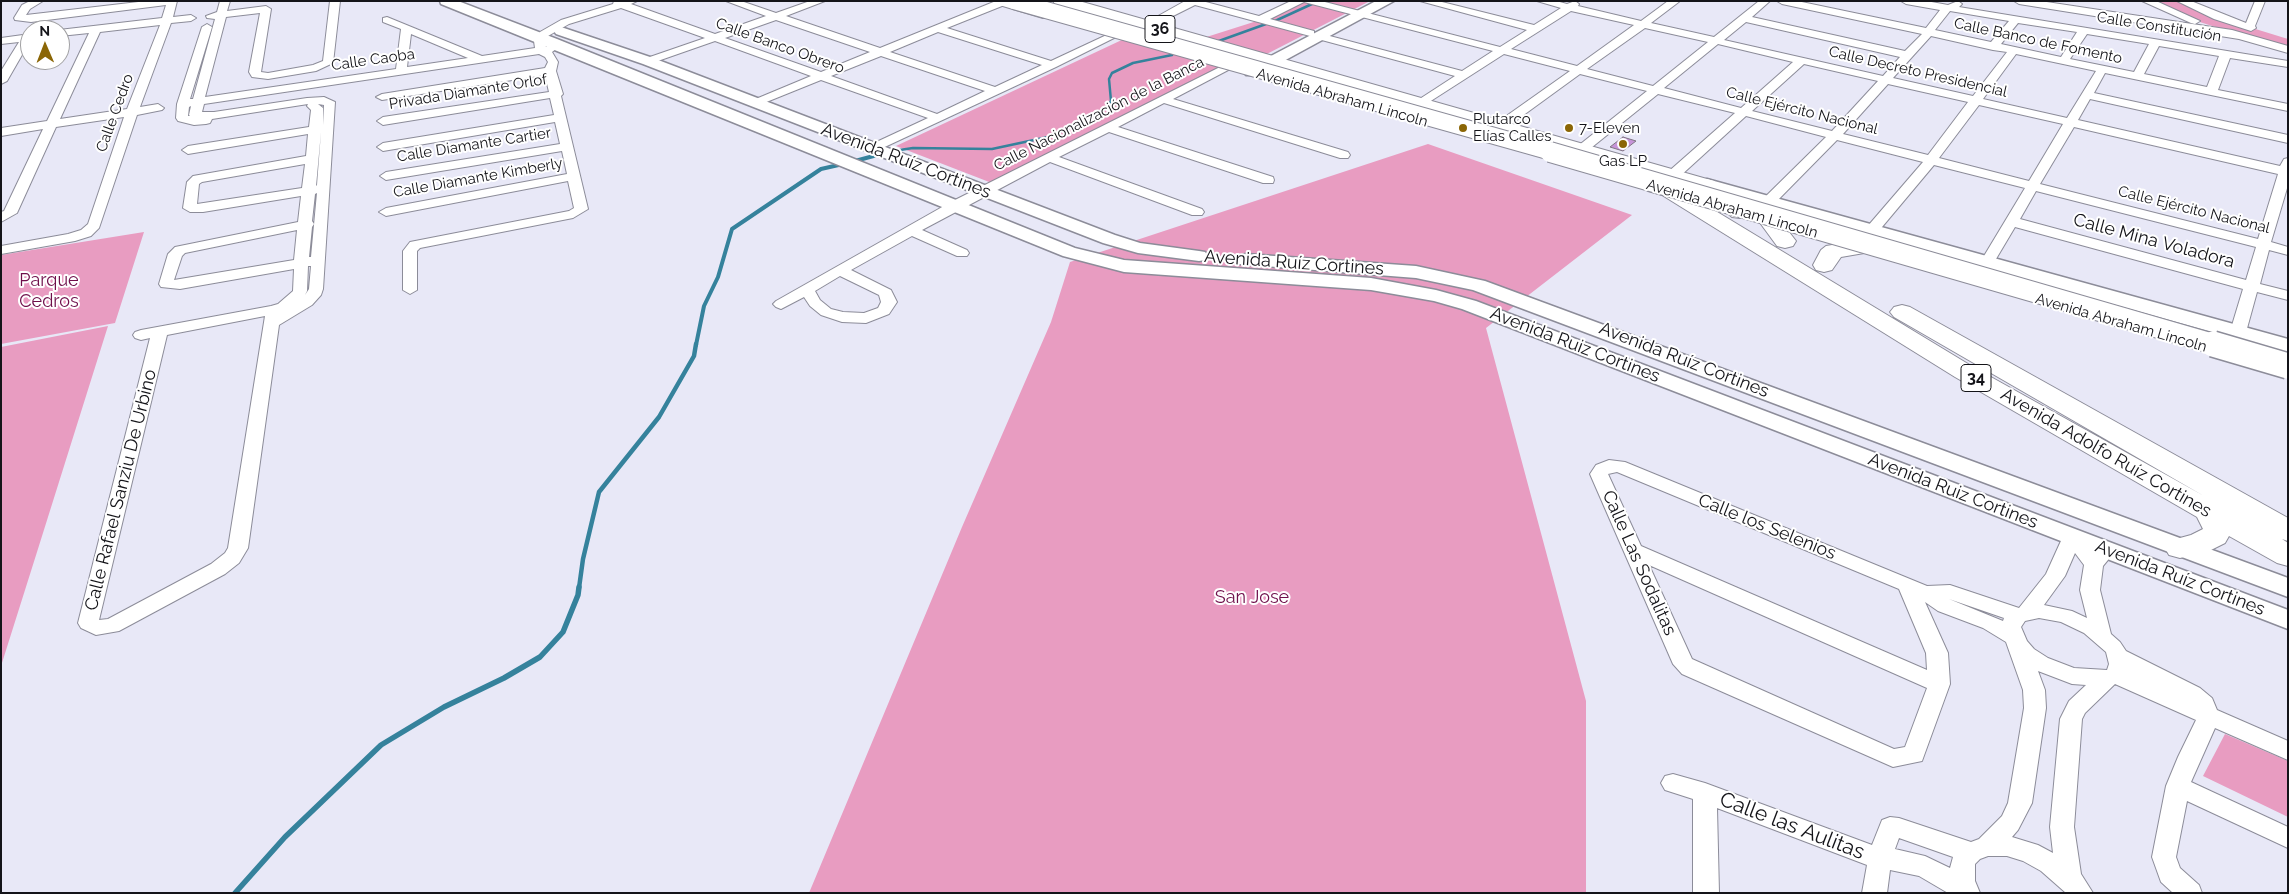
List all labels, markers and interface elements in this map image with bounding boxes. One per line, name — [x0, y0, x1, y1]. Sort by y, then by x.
street label: Calle Constitución — [2095, 8, 2223, 46]
street label: Calle Banco Obrero — [713, 14, 847, 78]
street label: Calle Banco de Fomento — [1952, 14, 2124, 68]
road number: 36 — [1145, 15, 1175, 42]
north arrow — [20, 20, 70, 70]
text: N — [39, 23, 50, 39]
street label: Calle Decreto Presidencial — [1827, 43, 2009, 101]
street label: Calle Caoba — [330, 45, 416, 75]
street label: Calle Nacionalización de la Banca — [991, 53, 1207, 175]
street label: Avenida Abraham Lincoln — [1254, 65, 1430, 131]
street label: Privada Diamante Orlof — [388, 71, 548, 113]
street label: Calle Cedro — [93, 72, 137, 154]
street label: Calle Ejército Nacional — [1724, 83, 1880, 139]
place label: Plutarco Elías Calles — [1473, 110, 1551, 145]
street label: Avenida Ruíz Cortines — [818, 119, 994, 203]
place label: 7-Eleven — [1579, 119, 1640, 137]
marker: Plutarco Elías Calles — [1457, 122, 1469, 134]
marker: 7-Eleven — [1563, 122, 1575, 134]
street label: Calle Diamante Cartier — [396, 124, 552, 166]
marker: Gas LP — [1617, 138, 1629, 150]
place label: Gas LP — [1599, 152, 1647, 170]
street label: Calle Diamante Kimberly — [392, 154, 564, 202]
street label: Avenida Abraham Lincoln — [1644, 176, 1820, 242]
street label: Calle Ejército Nacional — [2116, 182, 2272, 238]
street label: Calle Mina Voladora — [2071, 209, 2237, 273]
street label: Avenida Ruíz Cortines — [1203, 246, 1385, 280]
park label: Parque Cedros — [19, 270, 79, 312]
street label: Avenida Abraham Lincoln — [2033, 290, 2209, 356]
street label: Avenida Ruiz Cortines — [1487, 303, 1663, 387]
street label: Avenida Ruíz Cortines — [1596, 318, 1772, 402]
road number: 34 — [1961, 364, 1991, 392]
street label: Calle Rafael Sanziu De Urbino — [81, 367, 161, 613]
street label: Avenida Adolfo Ruíz Cortines — [1997, 384, 2215, 522]
street label: Avenida Ruiz Cortines — [1865, 449, 2041, 533]
street label: Calle Las Sodalitas — [1597, 487, 1681, 639]
street label: Calle los Selenios — [1695, 489, 1839, 565]
street label: Avenida Ruíz Cortines — [2092, 536, 2268, 620]
park label: San Jose — [1215, 587, 1289, 609]
street label: Calle las Aulitas — [1716, 787, 1868, 865]

